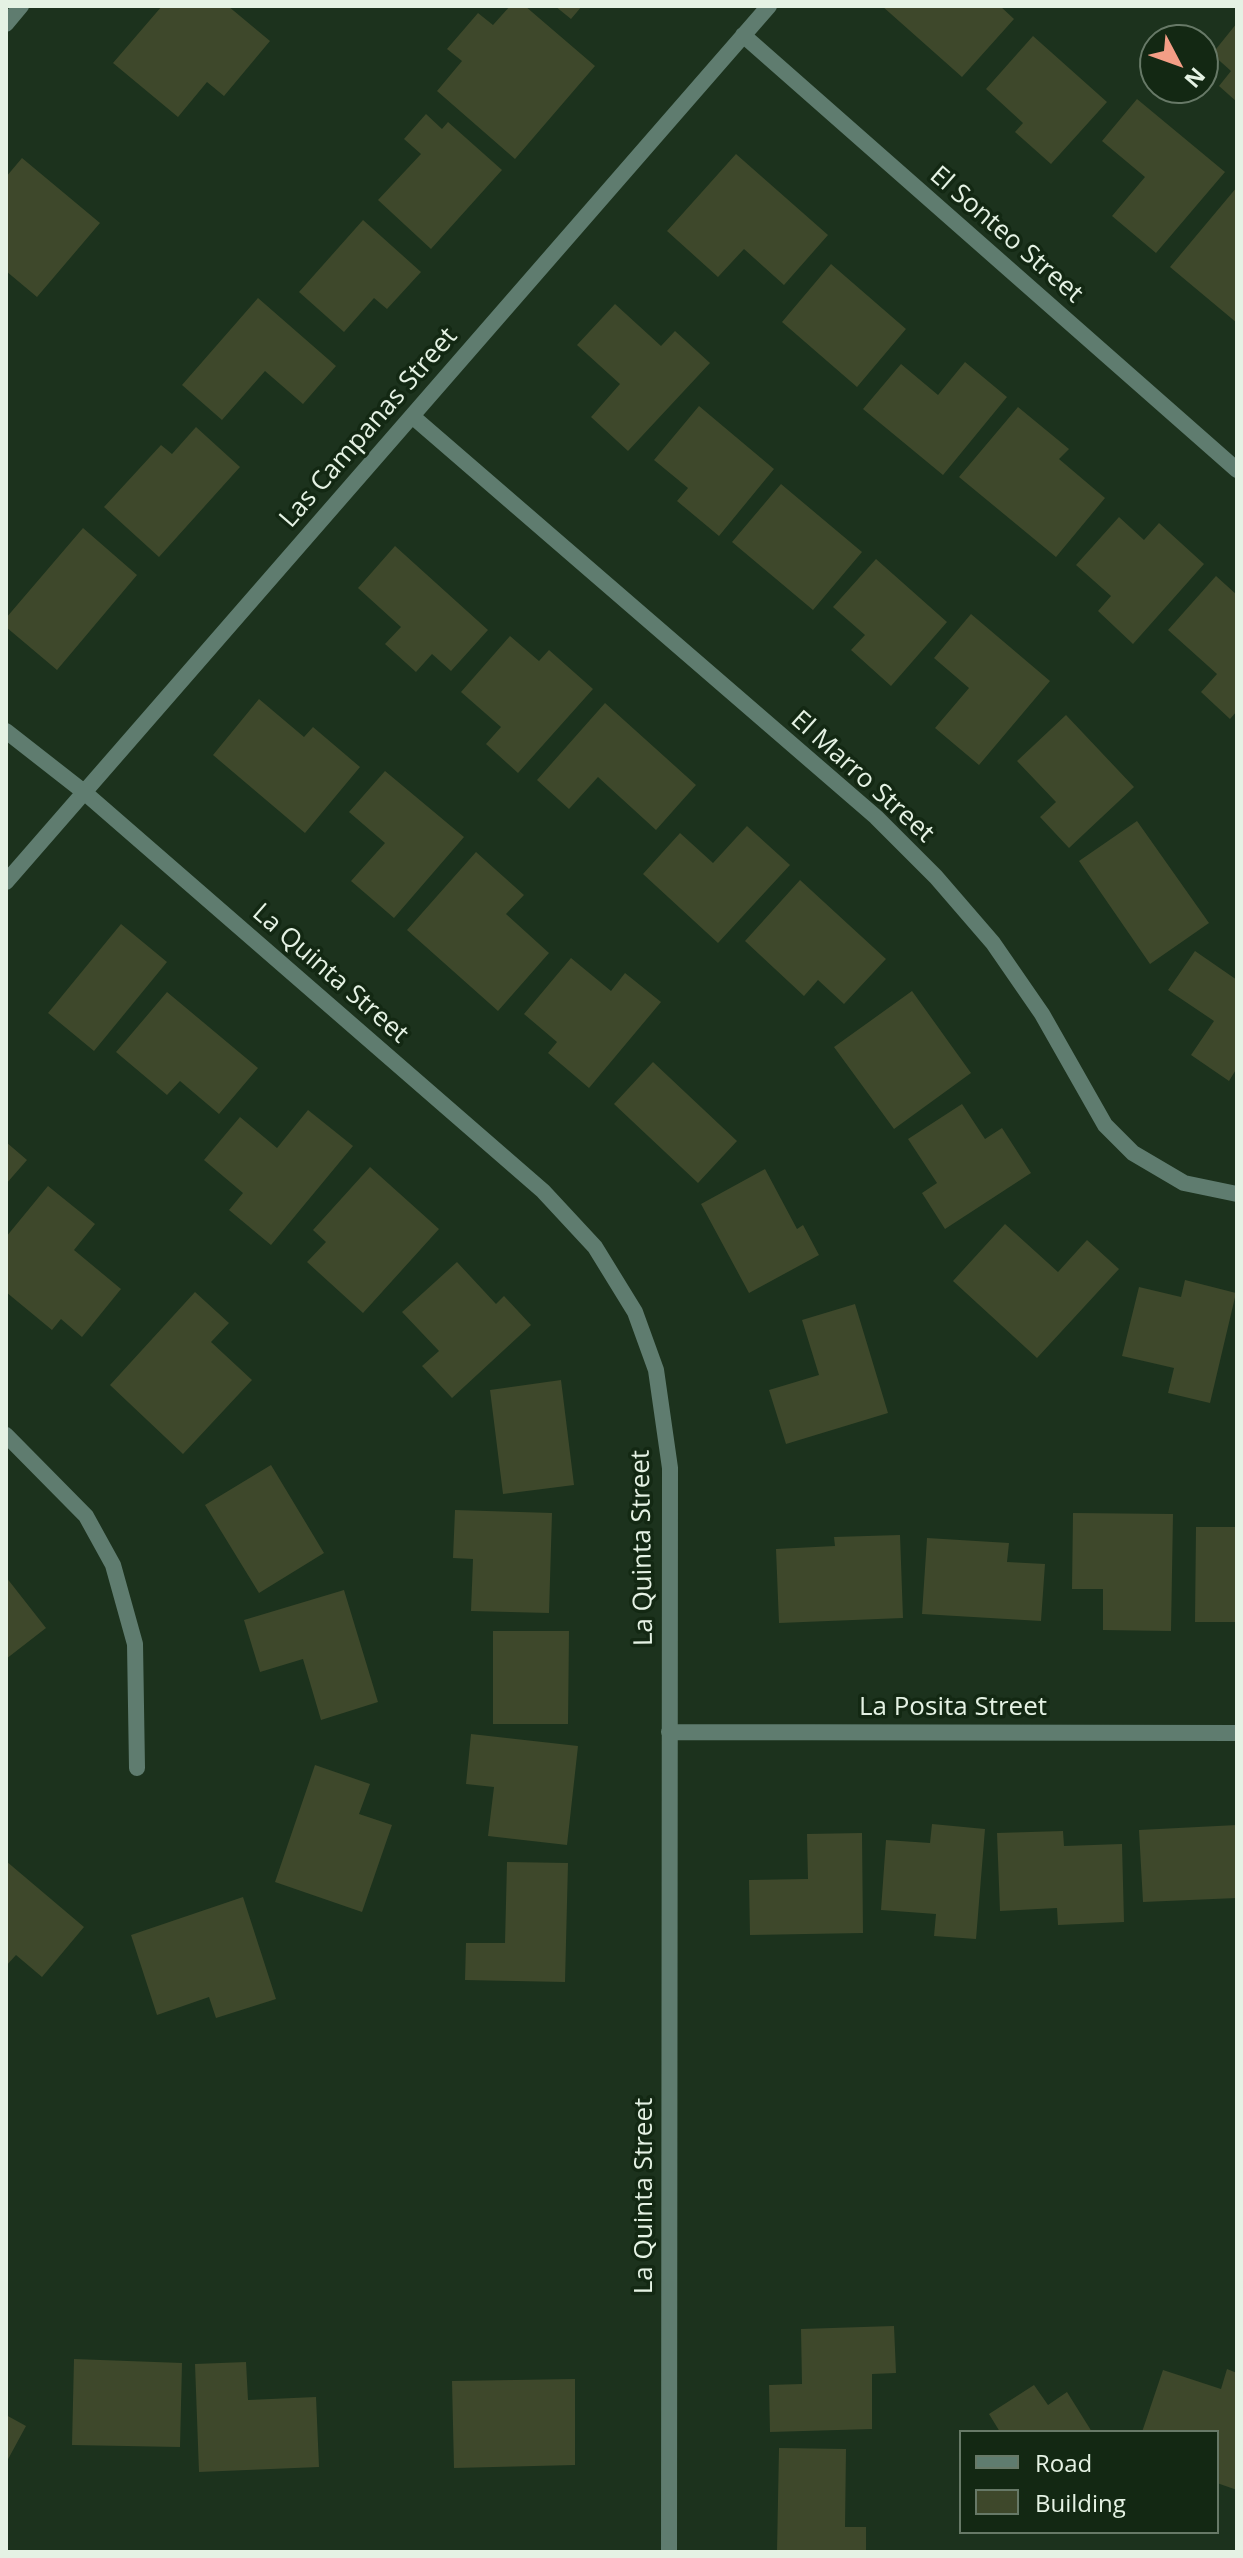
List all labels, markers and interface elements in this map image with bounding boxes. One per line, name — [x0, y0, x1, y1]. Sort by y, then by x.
north arrow — [1139, 24, 1219, 104]
text: N — [1178, 62, 1213, 95]
street label: El Sonteo Street — [923, 160, 1089, 310]
street label: Las Campanas Street — [274, 322, 464, 534]
street label: El Marro Street — [784, 705, 940, 849]
street label: La Quinta Street — [246, 898, 414, 1050]
street label: La Quinta Street — [626, 1449, 660, 1647]
street label: La Posita Street — [859, 1692, 1047, 1724]
street label: La Quinta Street — [629, 2098, 661, 2294]
legend — [959, 2430, 1219, 2534]
text: Road — [1035, 2446, 1092, 2479]
text: Building — [1035, 2486, 1126, 2519]

